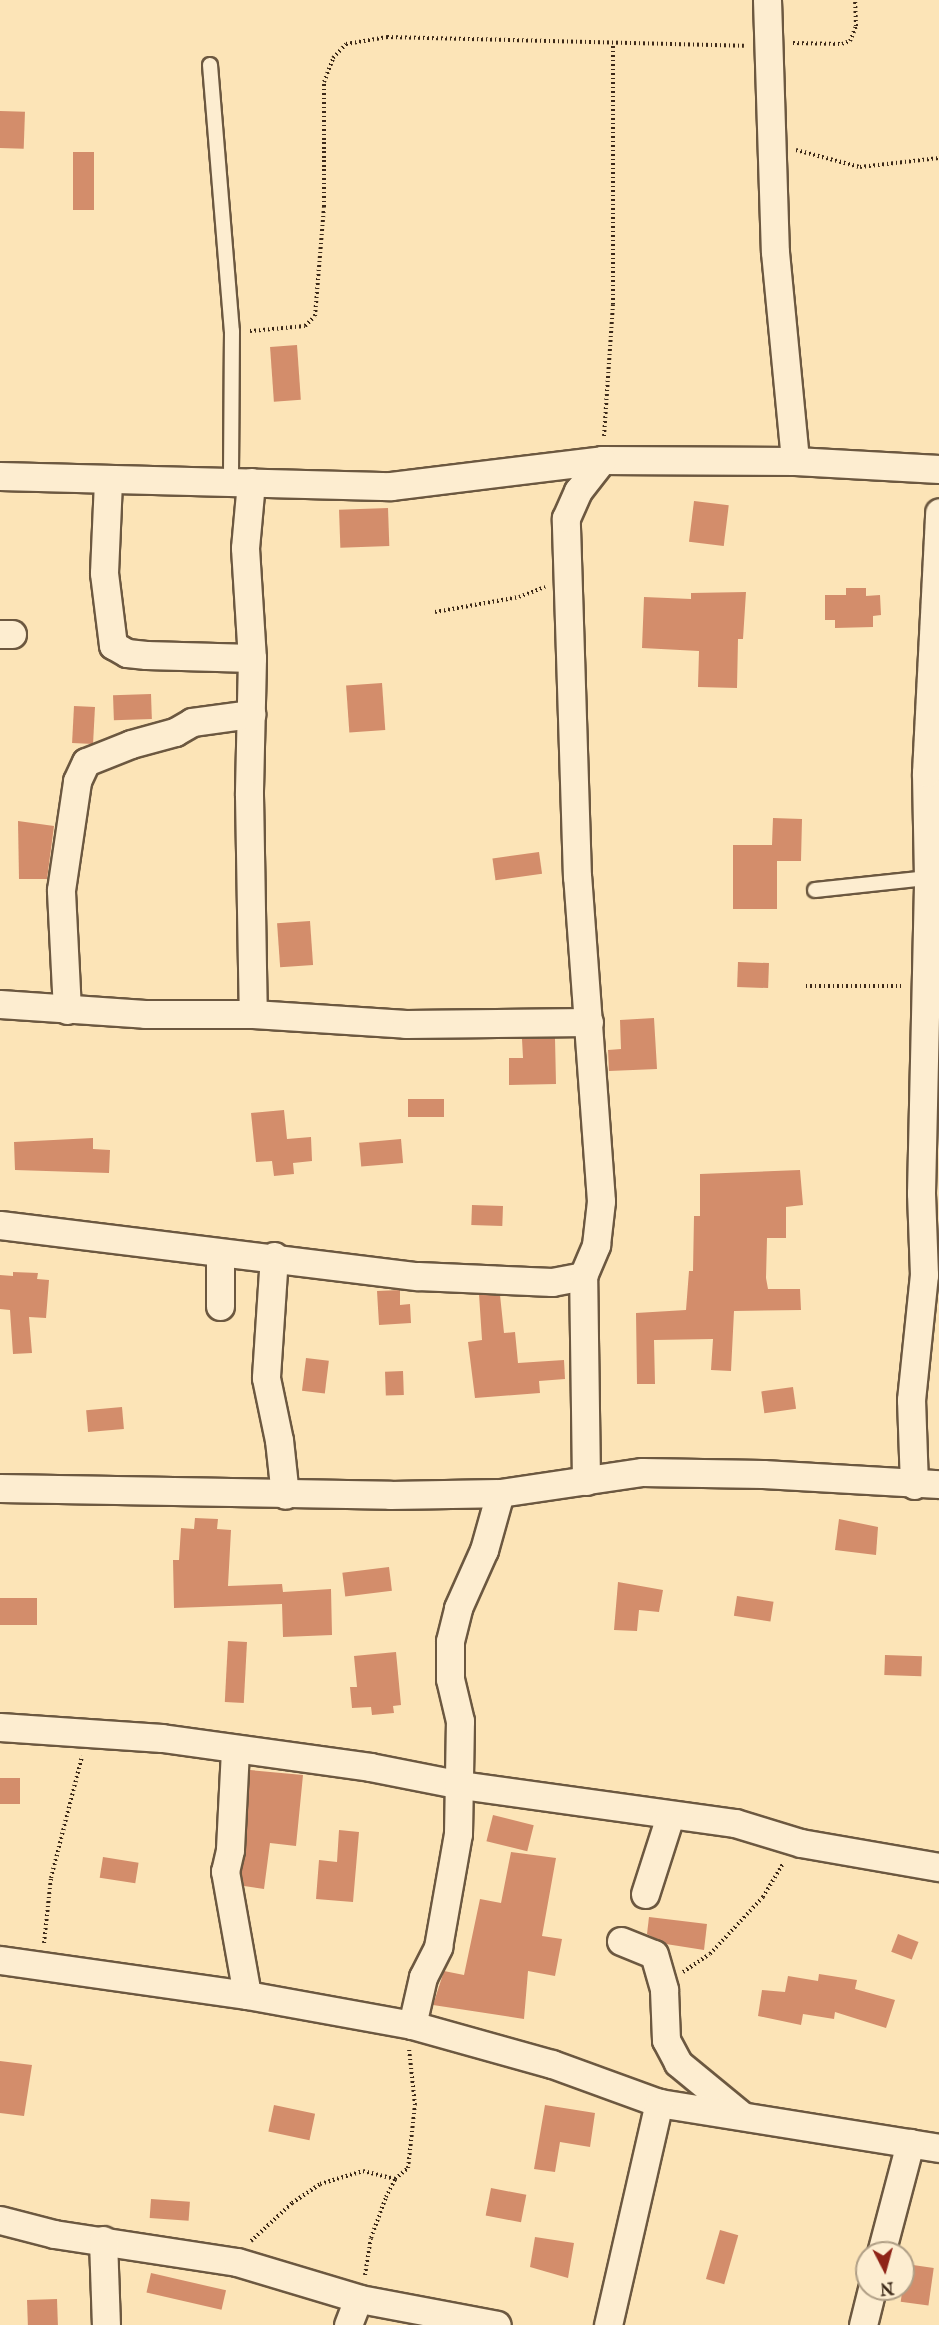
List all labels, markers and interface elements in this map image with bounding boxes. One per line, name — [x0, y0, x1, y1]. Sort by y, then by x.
north arrow — [855, 2241, 915, 2301]
text: N — [879, 2276, 895, 2298]

